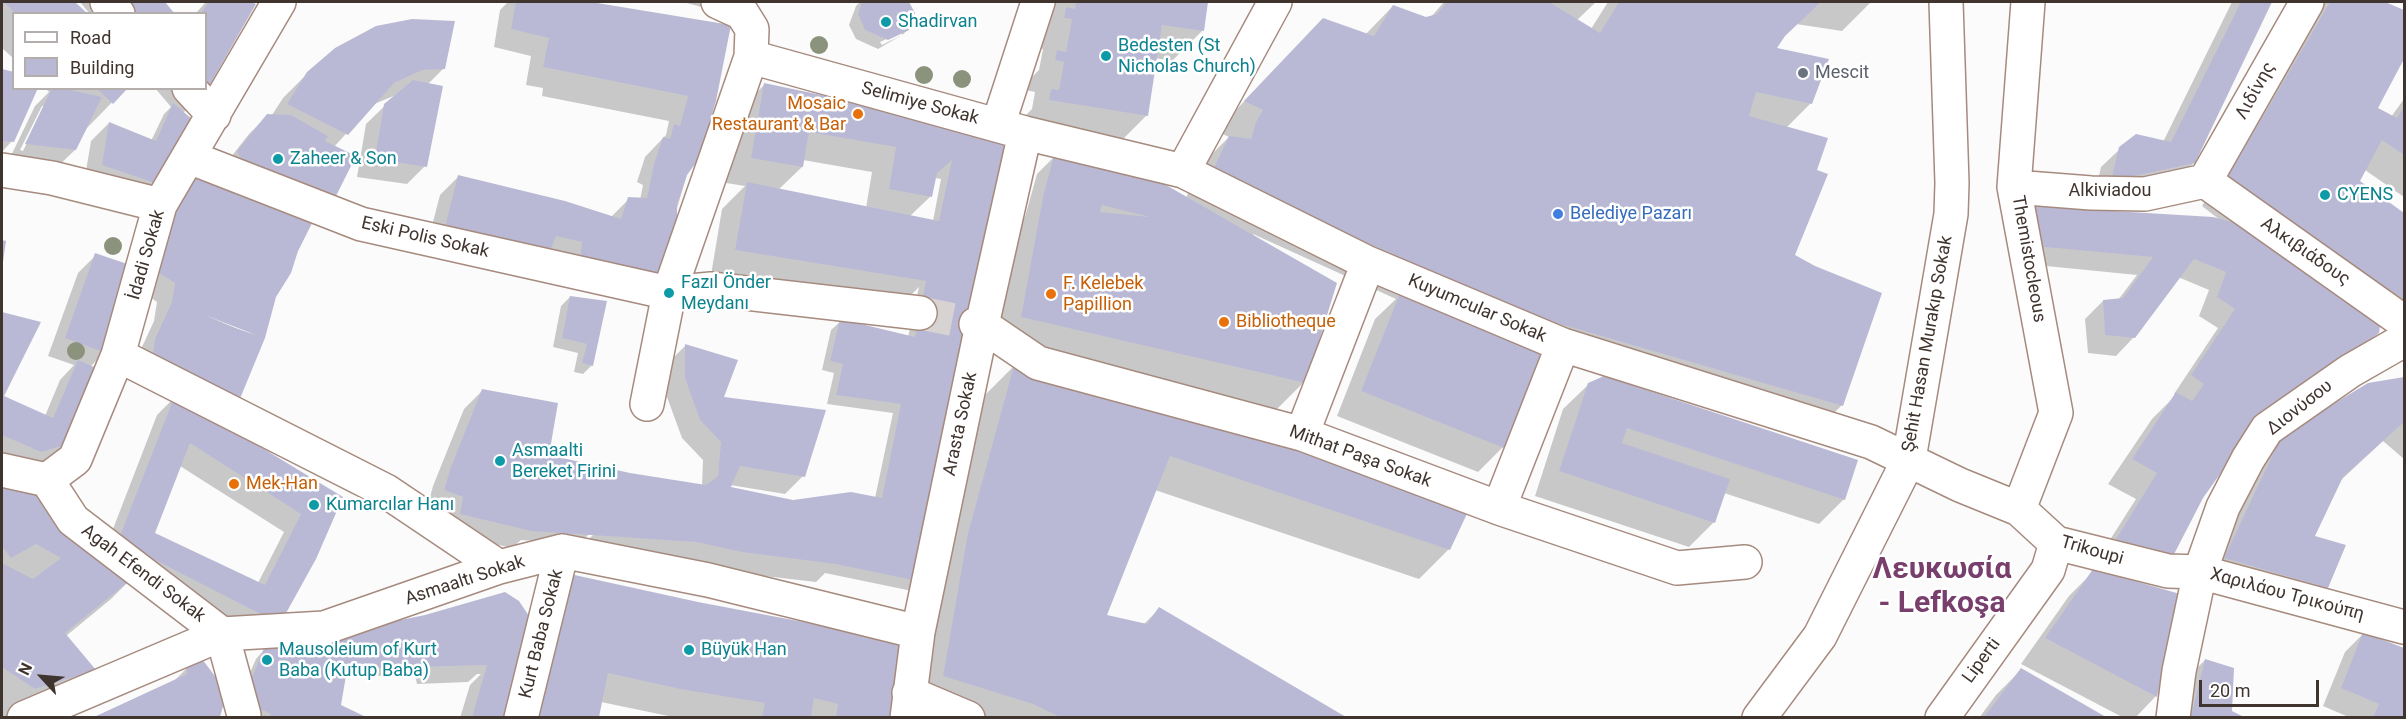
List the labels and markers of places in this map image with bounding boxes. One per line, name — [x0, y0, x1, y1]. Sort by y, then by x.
place label: Shadirvan — [898, 11, 977, 33]
marker: Shadirvan — [879, 15, 893, 29]
place label: Bedesten (St Nicholas Church) — [1118, 35, 1256, 78]
marker: Bedesten (St Nicholas Church) — [1099, 49, 1113, 63]
place label: Mescit — [1815, 62, 1869, 84]
marker: Mescit — [1796, 66, 1810, 80]
place label: Mosaic Restaurant & Bar — [712, 93, 846, 136]
marker: Mosaic Restaurant & Bar — [851, 107, 865, 121]
place label: Zaheer & Son — [290, 148, 397, 170]
marker: Zaheer & Son — [271, 152, 285, 166]
place label: CYENS — [2337, 184, 2393, 206]
marker: CYENS — [2318, 188, 2332, 202]
place label: Belediye Pazarı — [1570, 203, 1692, 225]
marker: Belediye Pazarı — [1551, 207, 1565, 221]
place label: Fazıl Önder Meydanı — [681, 272, 771, 314]
place label: F. Kelebek Papillion — [1063, 273, 1143, 316]
marker: Fazıl Önder Meydanı — [662, 286, 676, 300]
marker: F. Kelebek Papillion — [1044, 287, 1058, 301]
place label: Bibliotheque — [1236, 311, 1336, 333]
marker: Bibliotheque — [1217, 315, 1231, 329]
place label: Asmaalti Bereket Firini — [512, 440, 616, 482]
marker: Asmaalti Bereket Firini — [493, 454, 507, 468]
place label: Mek-Han — [246, 473, 318, 495]
marker: Mek-Han — [227, 477, 241, 491]
place label: Kumarcılar Hanı — [326, 494, 454, 516]
marker: Kumarcılar Hanı — [307, 498, 321, 512]
place label: Mausoleium of Kurt Baba (Kutup Baba) — [279, 639, 437, 682]
place label: Büyük Han — [701, 639, 787, 661]
marker: Büyük Han — [682, 643, 696, 657]
marker: Mausoleium of Kurt Baba (Kutup Baba) — [260, 653, 274, 667]

